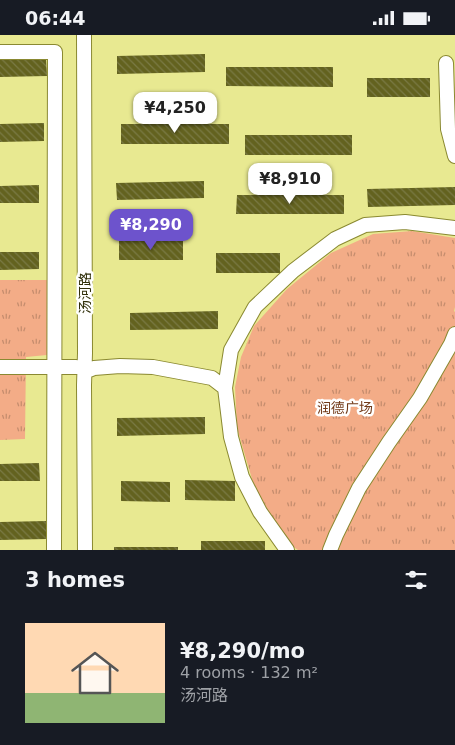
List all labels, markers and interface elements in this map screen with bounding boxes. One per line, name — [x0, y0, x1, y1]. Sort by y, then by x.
text: 06:44 — [25, 7, 85, 29]
pin: ¥4,250 — [134, 91, 216, 134]
text: ¥4,250 — [144, 98, 206, 117]
pin: ¥8,910 — [249, 163, 331, 205]
text: ¥8,910 — [259, 169, 321, 188]
pin: ¥8,290 — [110, 209, 192, 251]
text: ¥8,290 — [120, 215, 182, 234]
street label: 汤河路 — [77, 272, 93, 314]
park label: 润德广场 — [317, 400, 373, 416]
icon: filters — [402, 566, 430, 594]
text: 3 homes — [25, 568, 125, 592]
text: ¥8,290/mo — [180, 639, 305, 663]
icon: home — [65, 643, 125, 703]
text: 4 rooms · 132 m² — [180, 663, 318, 682]
text: 汤河路 — [180, 686, 228, 705]

